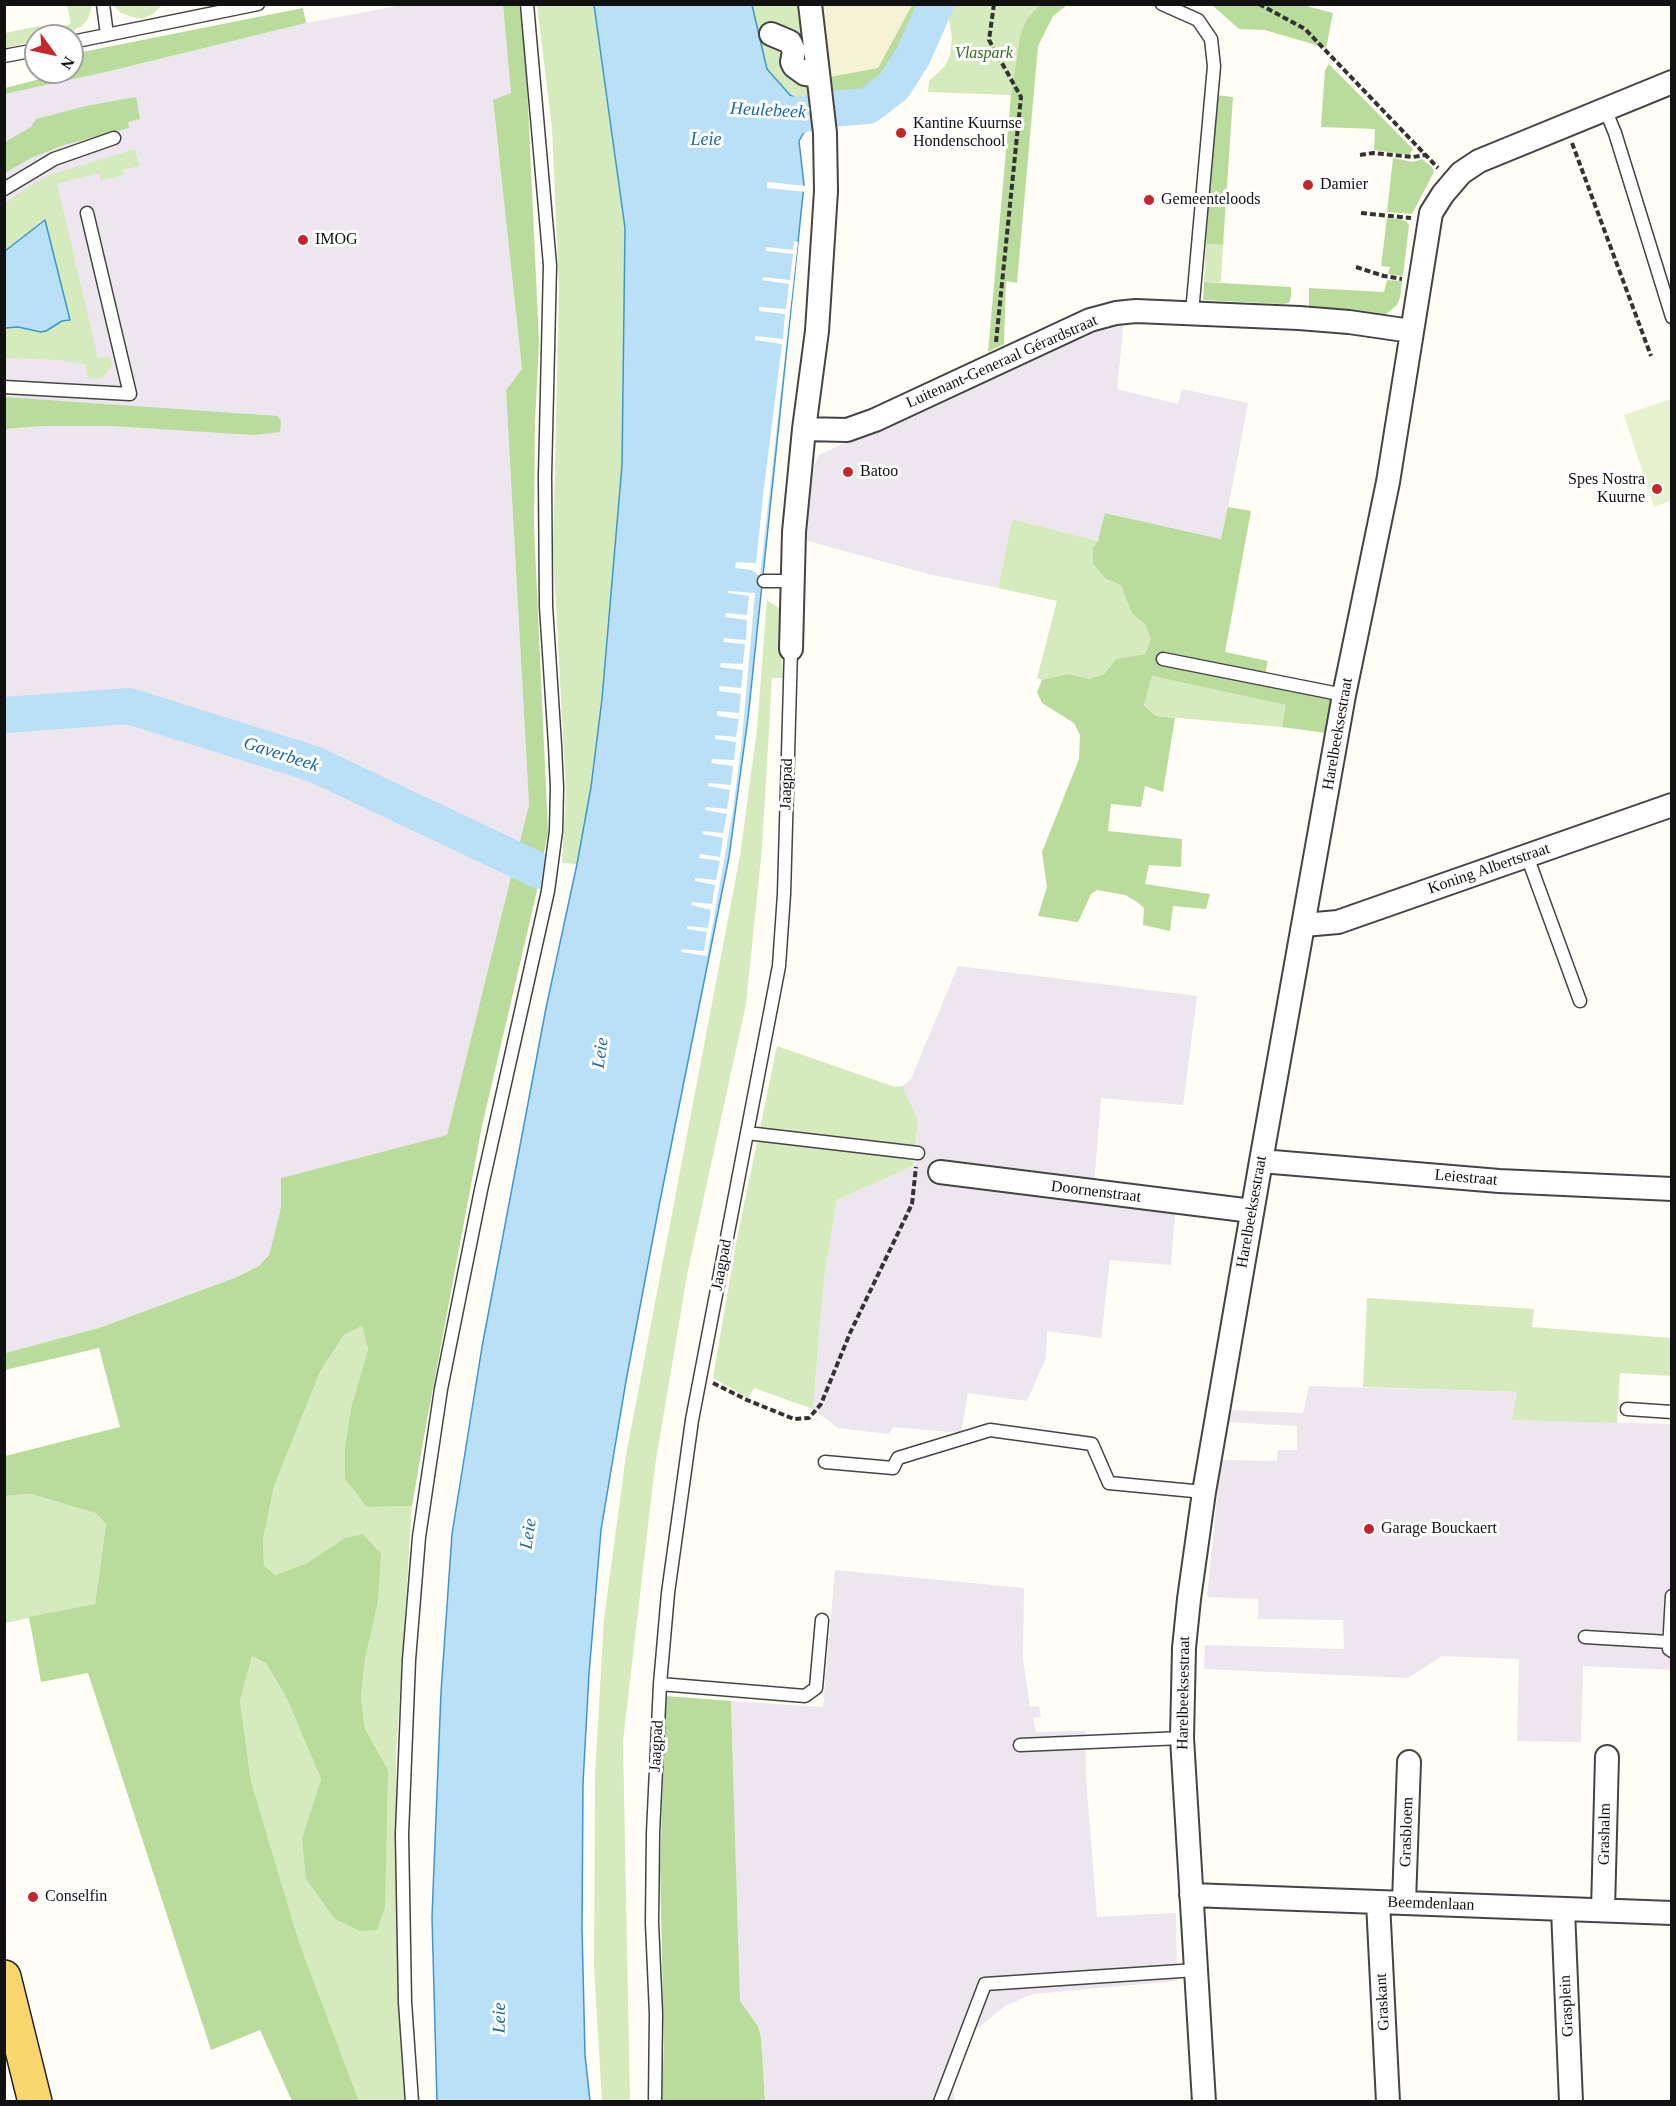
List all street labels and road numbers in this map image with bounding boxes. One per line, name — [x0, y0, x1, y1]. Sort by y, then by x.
street label: Luitenant-Generaal Gérardstraat — [903, 311, 1101, 413]
street label: Harelbeeksestraat — [1319, 676, 1357, 792]
street label: Jaagpad — [777, 758, 797, 810]
street label: Koning Albertstraat — [1426, 839, 1552, 899]
street label: Harelbeeksestraat — [1233, 1154, 1271, 1270]
street label: Leiestraat — [1434, 1166, 1498, 1190]
street label: Doornenstraat — [1050, 1177, 1142, 1207]
street label: Jaagpad — [708, 1238, 736, 1292]
street label: Harelbeeksestraat — [1173, 1636, 1195, 1750]
street label: Jaagpad — [646, 1720, 668, 1772]
street label: Grasbloem — [1396, 1797, 1418, 1867]
street label: Grashalm — [1595, 1803, 1615, 1865]
street label: Beemdenlaan — [1387, 1893, 1475, 1915]
street label: Graskant — [1372, 1973, 1394, 2031]
street label: Grasplein — [1556, 1974, 1578, 2038]

